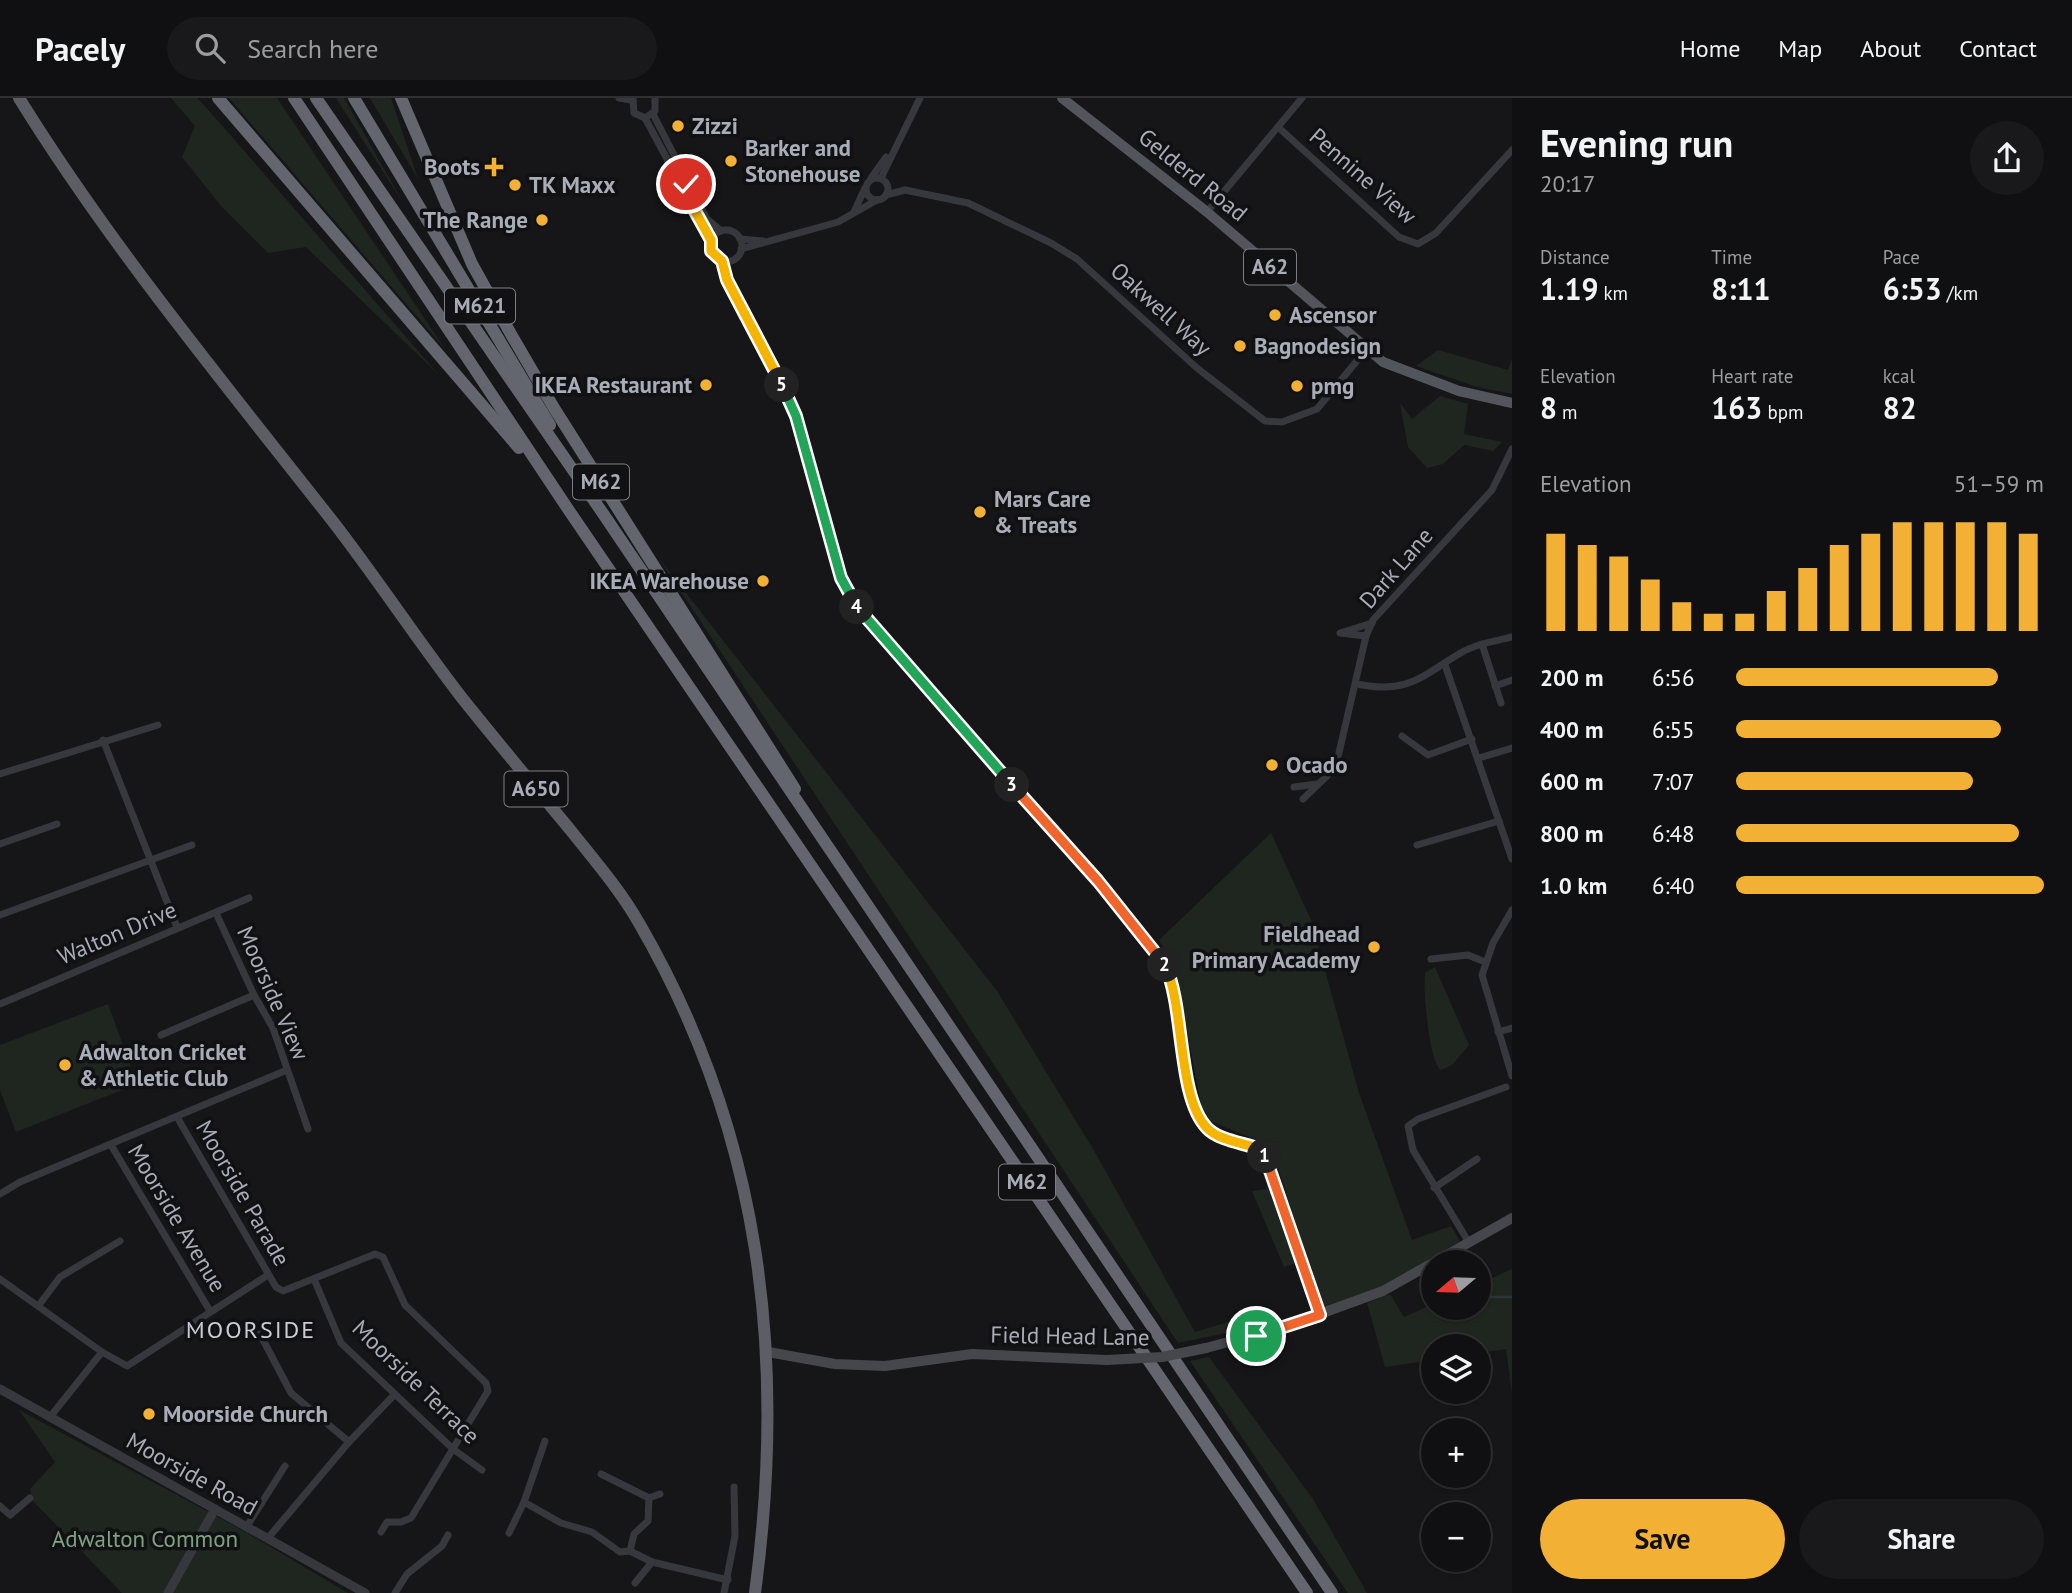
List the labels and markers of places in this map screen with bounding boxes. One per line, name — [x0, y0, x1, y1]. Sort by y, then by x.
place label: Zizzi — [692, 111, 738, 140]
marker: Zizzi — [670, 118, 686, 134]
place label: Barker and Stonehouse — [745, 133, 860, 188]
place label: Boots — [424, 152, 480, 181]
marker: Barker and Stonehouse — [723, 153, 739, 169]
pin — [656, 154, 716, 214]
marker: Boots — [486, 159, 502, 175]
place label: TK Maxx — [529, 170, 615, 199]
marker: TK Maxx — [507, 177, 523, 193]
place label: The Range — [423, 205, 528, 234]
marker: The Range — [534, 212, 550, 228]
place label: Ascensor — [1289, 300, 1377, 329]
marker: Ascensor — [1267, 307, 1283, 323]
place label: Bagnodesign — [1254, 331, 1381, 360]
marker: Bagnodesign — [1232, 338, 1248, 354]
pin: 5 — [764, 368, 800, 402]
place label: IKEA Restaurant — [534, 370, 692, 399]
place label: pmg — [1311, 371, 1354, 400]
marker: IKEA Restaurant — [698, 377, 714, 393]
marker: pmg — [1289, 378, 1305, 394]
place label: Mars Care & Treats — [994, 484, 1091, 539]
marker: Mars Care & Treats — [972, 504, 988, 520]
place label: IKEA Warehouse — [589, 566, 749, 595]
marker: IKEA Warehouse — [755, 573, 771, 589]
pin: 4 — [840, 589, 874, 624]
place label: Ocado — [1286, 750, 1348, 779]
marker: Ocado — [1264, 757, 1280, 773]
pin: 3 — [995, 768, 1030, 802]
place label: Fieldhead Primary Academy — [1192, 919, 1361, 974]
marker: Fieldhead Primary Academy — [1366, 939, 1382, 955]
pin: 2 — [1148, 948, 1182, 982]
place label: Adwalton Cricket & Athletic Club — [79, 1037, 246, 1092]
marker: Adwalton Cricket & Athletic Club — [57, 1057, 73, 1073]
pin: 1 — [1248, 1138, 1282, 1174]
pin — [1226, 1306, 1286, 1366]
place label: Moorside Church — [163, 1399, 328, 1428]
marker: Moorside Church — [141, 1406, 157, 1422]

